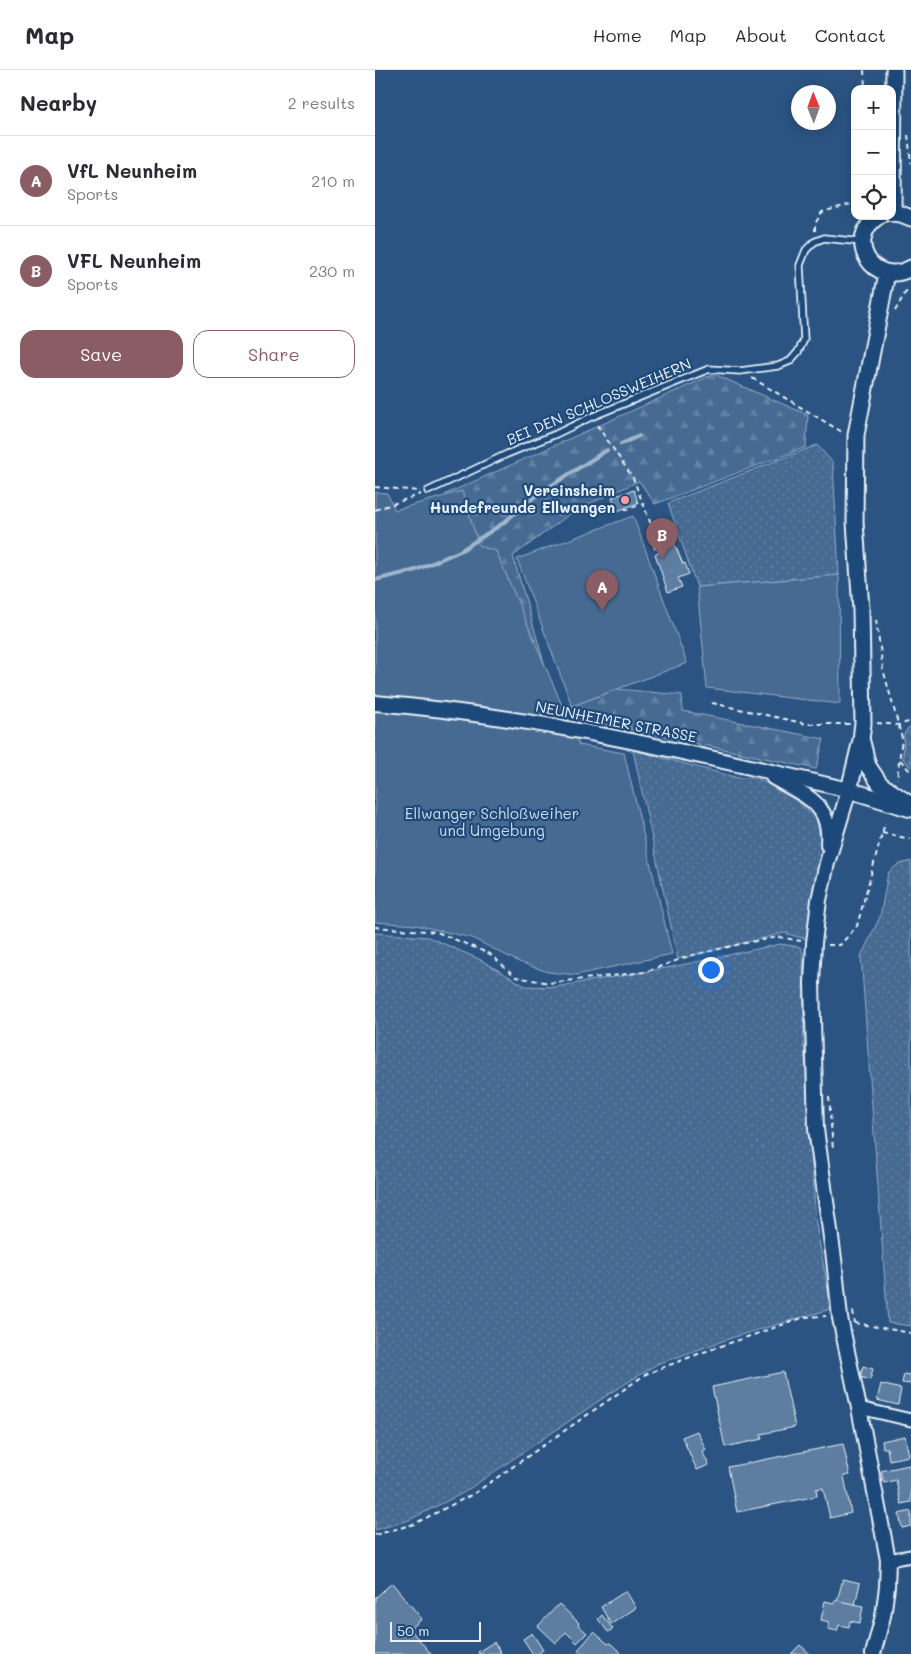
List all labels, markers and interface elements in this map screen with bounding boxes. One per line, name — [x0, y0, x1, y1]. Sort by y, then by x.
text: Map — [25, 19, 74, 50]
text: Home — [593, 23, 642, 47]
text: Map — [670, 23, 706, 47]
text: About — [734, 23, 787, 47]
text: Contact — [815, 23, 886, 47]
north arrow — [791, 85, 836, 130]
map controls — [851, 85, 896, 220]
button: + — [851, 85, 896, 130]
text: Nearby — [20, 89, 97, 116]
text: 2 results — [288, 92, 355, 113]
button: − — [851, 130, 896, 175]
text: VfL Neunheim — [67, 158, 197, 183]
text: A — [30, 170, 42, 191]
text: 210 m — [311, 170, 355, 191]
button: locate — [851, 175, 896, 220]
text: Sports — [67, 183, 118, 204]
text: VFL Neunheim — [67, 248, 201, 273]
text: B — [31, 260, 41, 281]
text: 230 m — [309, 260, 355, 281]
text: Sports — [67, 273, 118, 294]
button: Save — [20, 330, 183, 378]
button: Share — [193, 330, 355, 378]
street label: BEI DEN SCHLOSSWEIHERN — [503, 353, 694, 449]
place label: Vereinsheim Hundefreunde Ellwangen — [430, 480, 615, 517]
marker: Vereinsheim Hundefreunde Ellwangen — [619, 494, 631, 506]
pin: B — [646, 518, 678, 559]
pin: A — [586, 570, 618, 611]
street label: NEUNHEIMER STRASSE — [534, 696, 699, 747]
park label: Ellwanger Schloßweiher und Umgebung — [405, 803, 579, 840]
your location — [698, 957, 724, 983]
scale bar — [390, 1619, 481, 1642]
text: 50 m — [397, 1621, 429, 1640]

